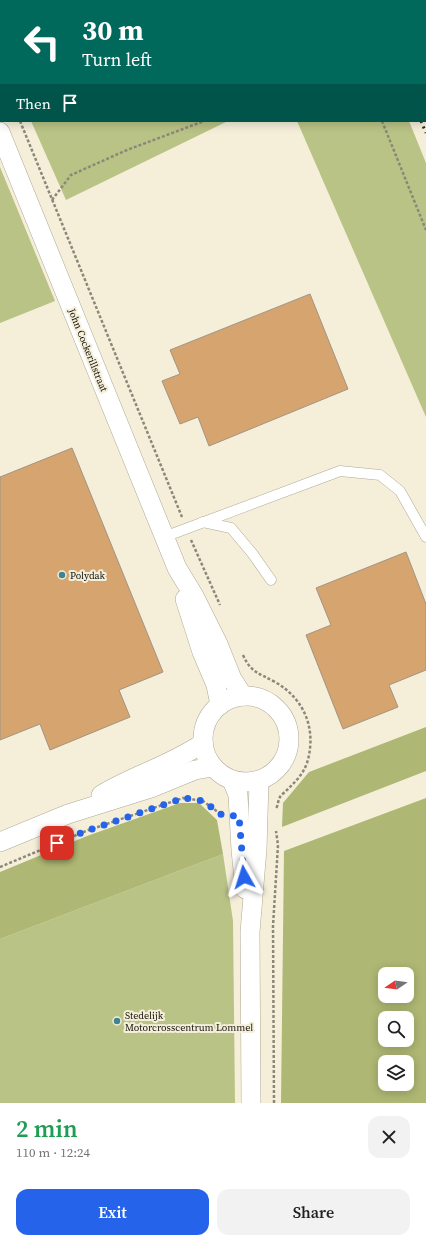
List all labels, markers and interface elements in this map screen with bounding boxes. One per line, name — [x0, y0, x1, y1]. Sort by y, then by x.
text: 30 m — [82, 11, 144, 49]
icon: left — [16, 16, 68, 68]
text: Turn left — [82, 47, 152, 72]
icon: arrive — [59, 92, 81, 114]
text: Then — [16, 93, 51, 114]
street label: John Cockerillstraat — [65, 306, 111, 394]
place label: Polydak — [70, 569, 106, 582]
marker: Polydak — [57, 570, 67, 580]
pin — [40, 826, 74, 860]
icon: arrive — [46, 832, 68, 854]
position arrow — [223, 856, 265, 898]
north arrow — [378, 967, 414, 1003]
map controls — [378, 967, 414, 1091]
place label: Stedelijk Motorcrosscentrum Lommel — [125, 1009, 253, 1034]
button: search — [378, 1011, 414, 1047]
marker: Stedelijk Motorcrosscentrum Lommel — [112, 1016, 122, 1026]
button: layers — [378, 1055, 414, 1091]
text: 2 min — [16, 1112, 78, 1145]
button: close — [368, 1116, 410, 1158]
text: 110 m · 12:24 — [16, 1144, 90, 1161]
button: Exit — [16, 1189, 209, 1235]
button: Share — [217, 1189, 410, 1235]

